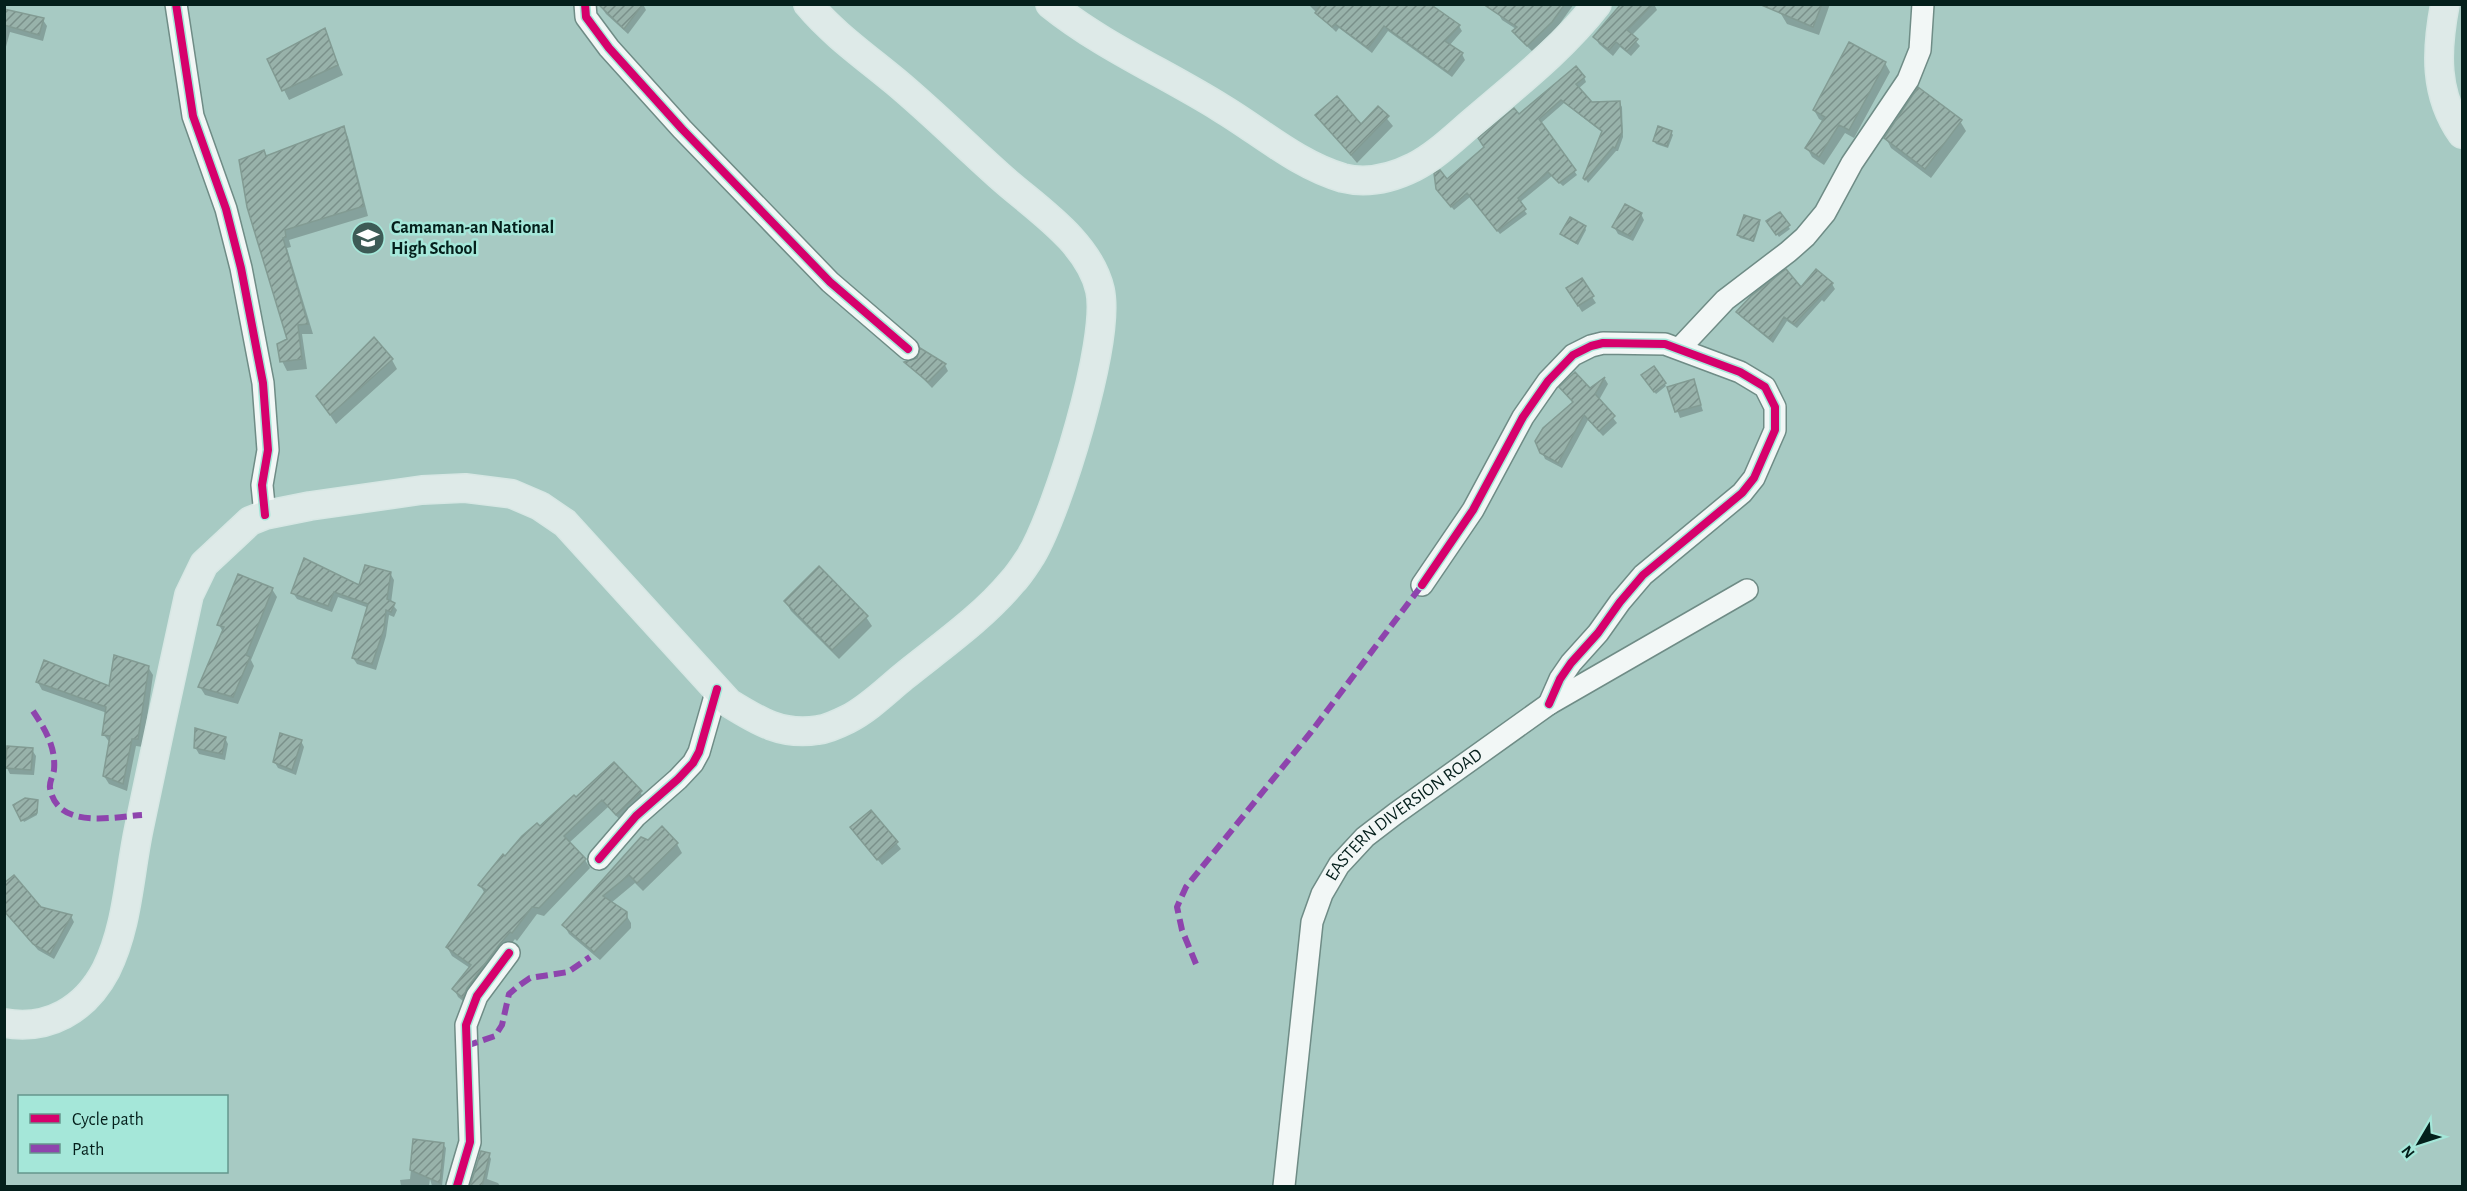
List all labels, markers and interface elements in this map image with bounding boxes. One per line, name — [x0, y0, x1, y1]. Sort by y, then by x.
place label: Camaman-an National High School — [391, 219, 554, 258]
school or university icon: Camaman-an National High School — [350, 220, 386, 256]
street label: EASTERN DIVERSION ROAD — [1323, 746, 1486, 884]
legend — [18, 1095, 228, 1173]
text: Cycle path — [72, 1111, 144, 1129]
north arrow — [2389, 1113, 2449, 1173]
text: Path — [72, 1141, 104, 1159]
text: N — [2398, 1142, 2418, 1161]

